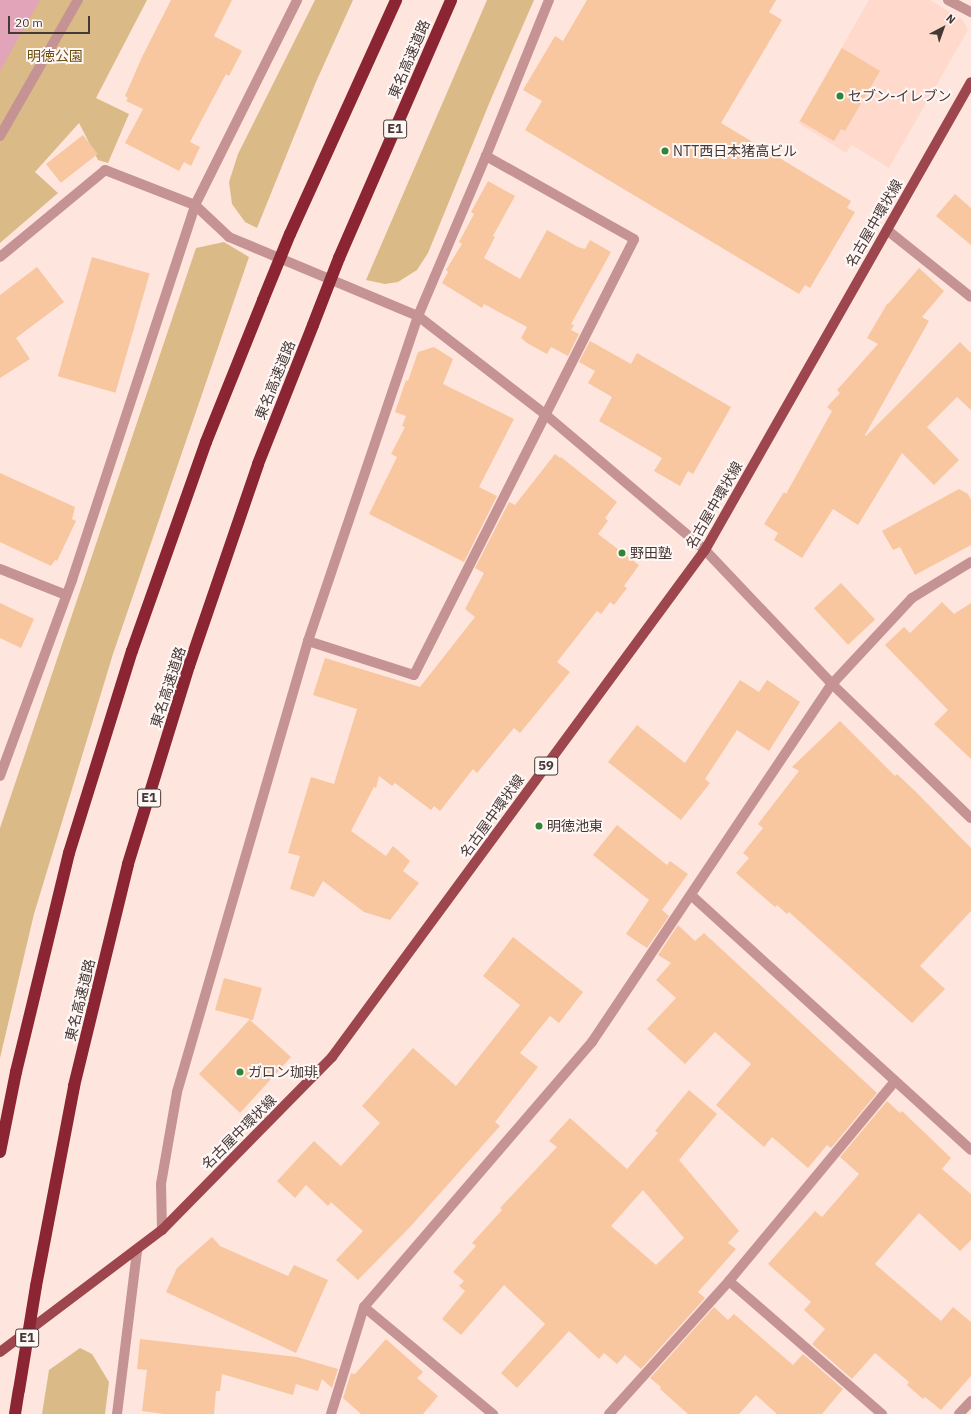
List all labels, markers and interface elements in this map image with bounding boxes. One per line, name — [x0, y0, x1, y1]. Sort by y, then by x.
scale bar — [10, 8, 92, 34]
north arrow — [923, 8, 963, 48]
text: N — [943, 11, 958, 27]
text: 20 m — [15, 15, 43, 30]
street label: 東名高速道路 — [385, 17, 433, 101]
park label: 明徳公園 — [27, 48, 83, 64]
place label: セブン-イレブン — [848, 88, 952, 104]
marker: セブン-イレブン — [835, 91, 845, 101]
road number: E1 — [383, 118, 407, 140]
place label: NTT西日本猪高ビル — [673, 143, 797, 159]
marker: NTT西日本猪高ビル — [660, 146, 670, 156]
street label: 名古屋中環状線 — [842, 176, 906, 270]
street label: 東名高速道路 — [251, 338, 299, 422]
street label: 名古屋中環状線 — [682, 458, 746, 552]
place label: 野田塾 — [630, 545, 672, 561]
marker: 野田塾 — [617, 548, 627, 558]
street label: 東名高速道路 — [147, 644, 189, 730]
road number: 59 — [534, 755, 558, 777]
street label: 名古屋中環状線 — [456, 771, 528, 861]
road number: E1 — [137, 787, 161, 809]
place label: 明徳池東 — [547, 818, 603, 834]
marker: 明徳池東 — [534, 821, 544, 831]
street label: 東名高速道路 — [62, 957, 98, 1043]
place label: ガロン珈琲 — [248, 1064, 318, 1080]
marker: ガロン珈琲 — [235, 1067, 245, 1077]
street label: 名古屋中環状線 — [198, 1091, 280, 1173]
road number: E1 — [15, 1327, 39, 1349]

